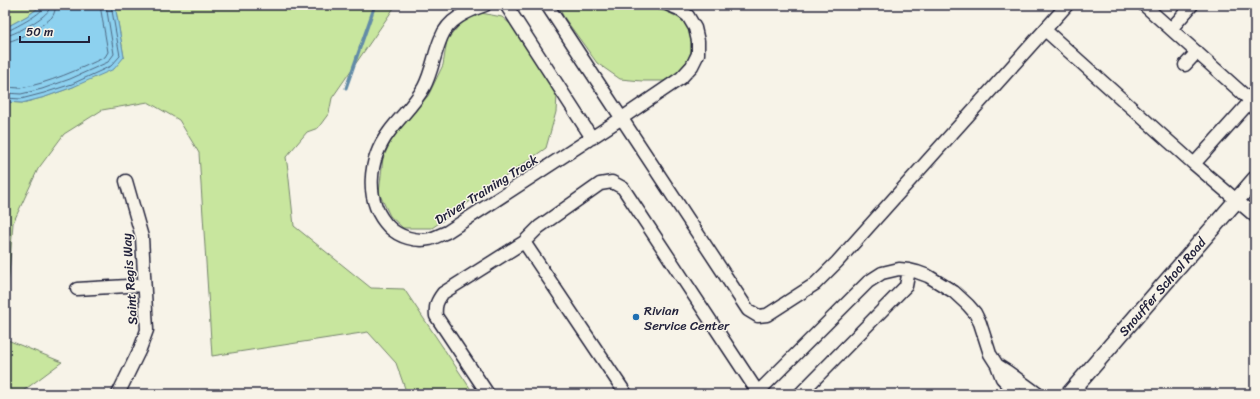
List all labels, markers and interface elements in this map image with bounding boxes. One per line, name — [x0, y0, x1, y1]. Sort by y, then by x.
scale bar — [20, 18, 89, 44]
text: 50 m — [26, 21, 53, 43]
street label: Driver Training Track — [430, 148, 543, 231]
street label: Snouffer School Road — [1113, 231, 1213, 342]
street label: Saint Regis Way — [115, 232, 144, 325]
place label: Rivian Service Center — [644, 299, 730, 337]
marker: Rivian Service Center — [631, 312, 641, 322]

